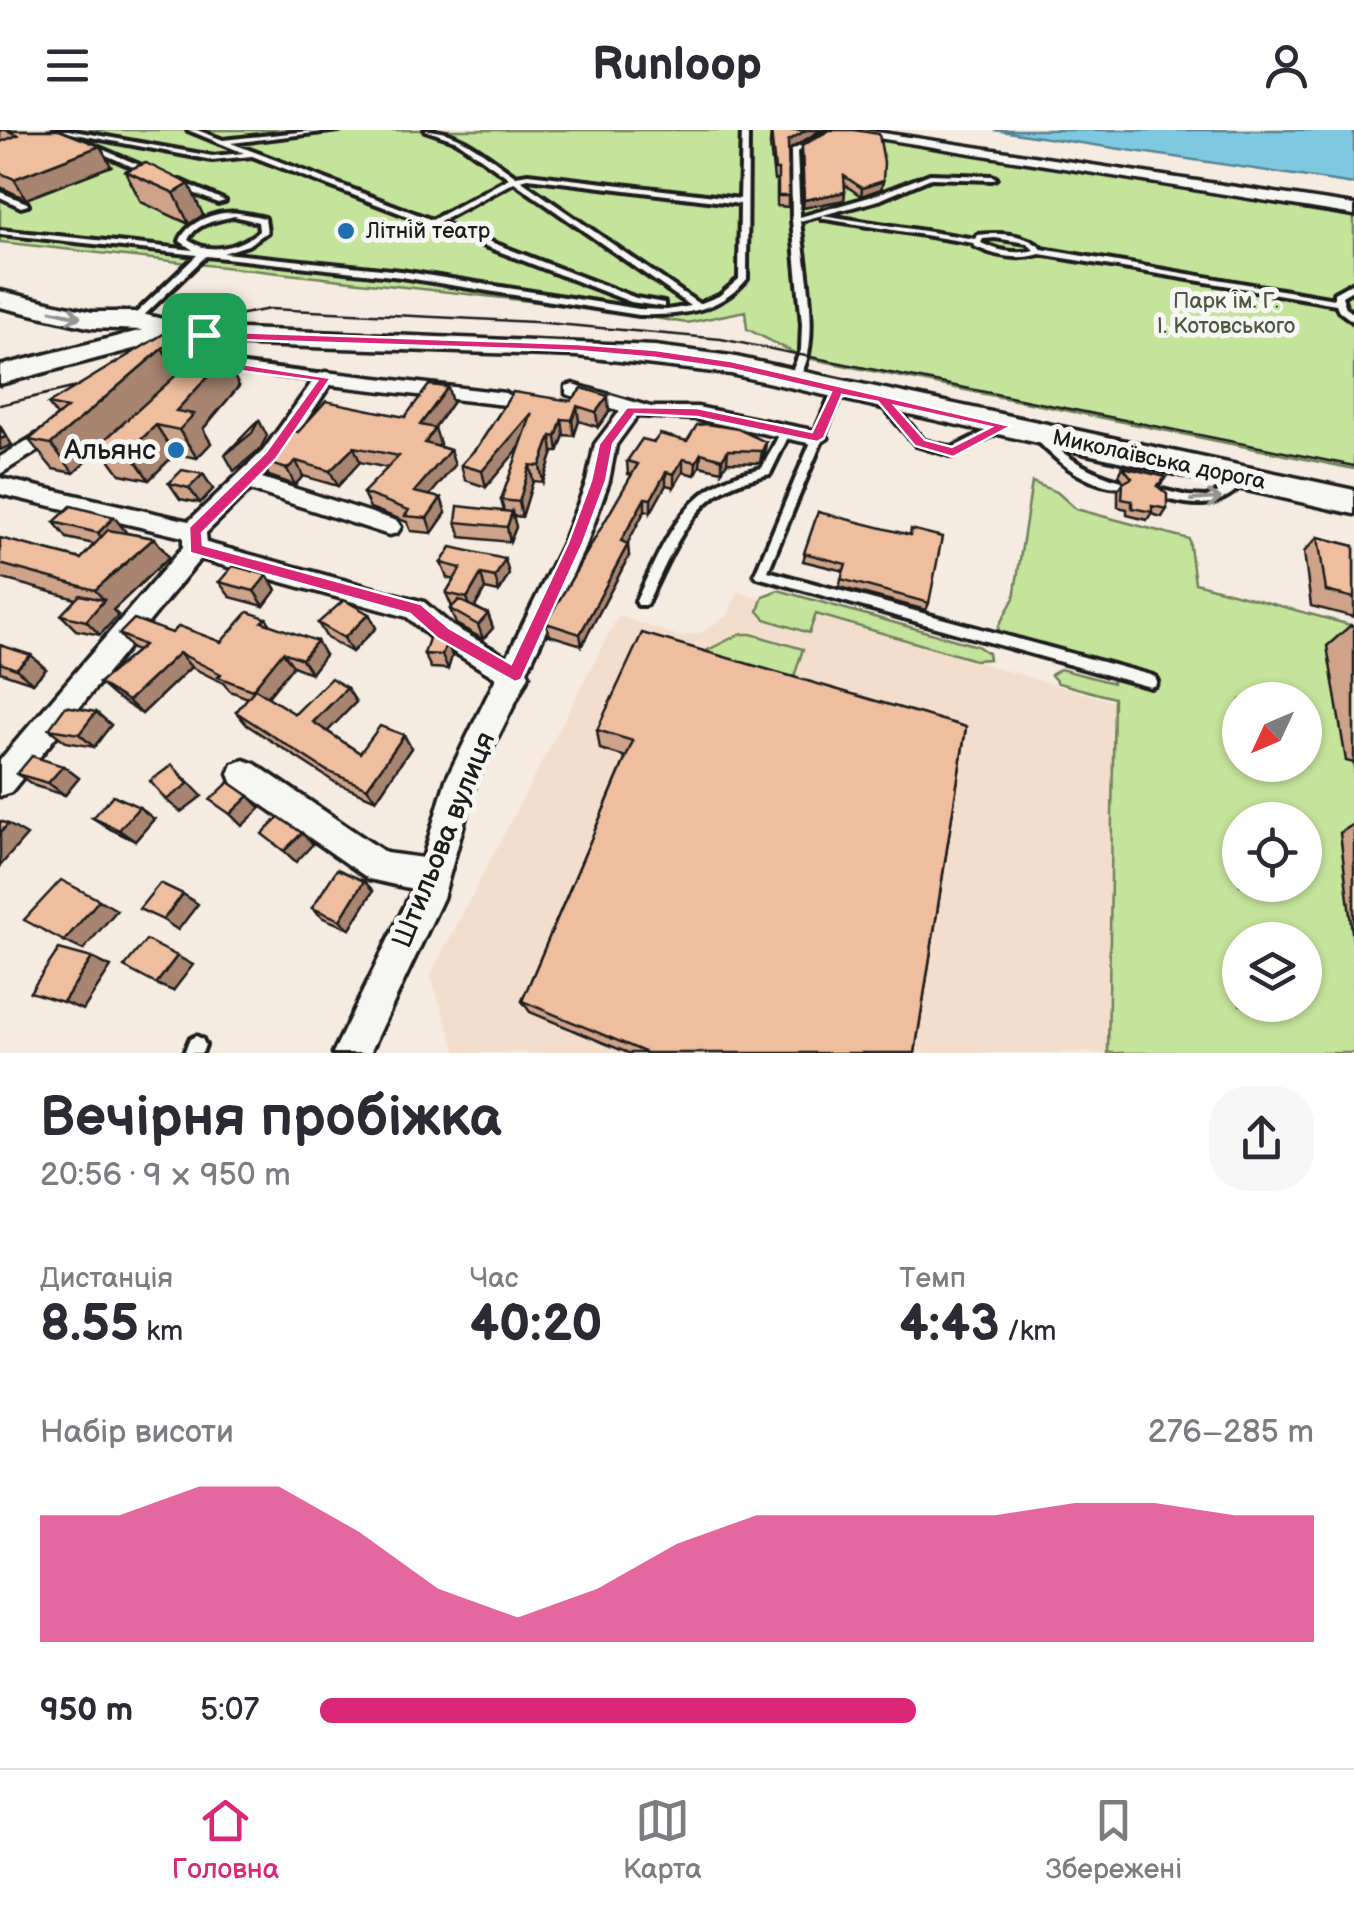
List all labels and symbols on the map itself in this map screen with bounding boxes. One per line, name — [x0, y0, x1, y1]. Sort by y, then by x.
place label: Літній театр — [365, 218, 491, 245]
marker: Літній театр — [335, 220, 357, 242]
park label: Парк ім. Г. І. Котовського — [1157, 288, 1295, 340]
pin — [162, 293, 247, 378]
one-way arrow — [49, 306, 81, 324]
street label: Миколаївська дорога — [1050, 424, 1268, 496]
place label: Альянс — [63, 434, 156, 467]
marker: Альянс — [165, 439, 187, 461]
one-way arrow — [1189, 489, 1222, 508]
north arrow — [1222, 682, 1322, 782]
street label: Штильова вулиця — [386, 727, 502, 953]

